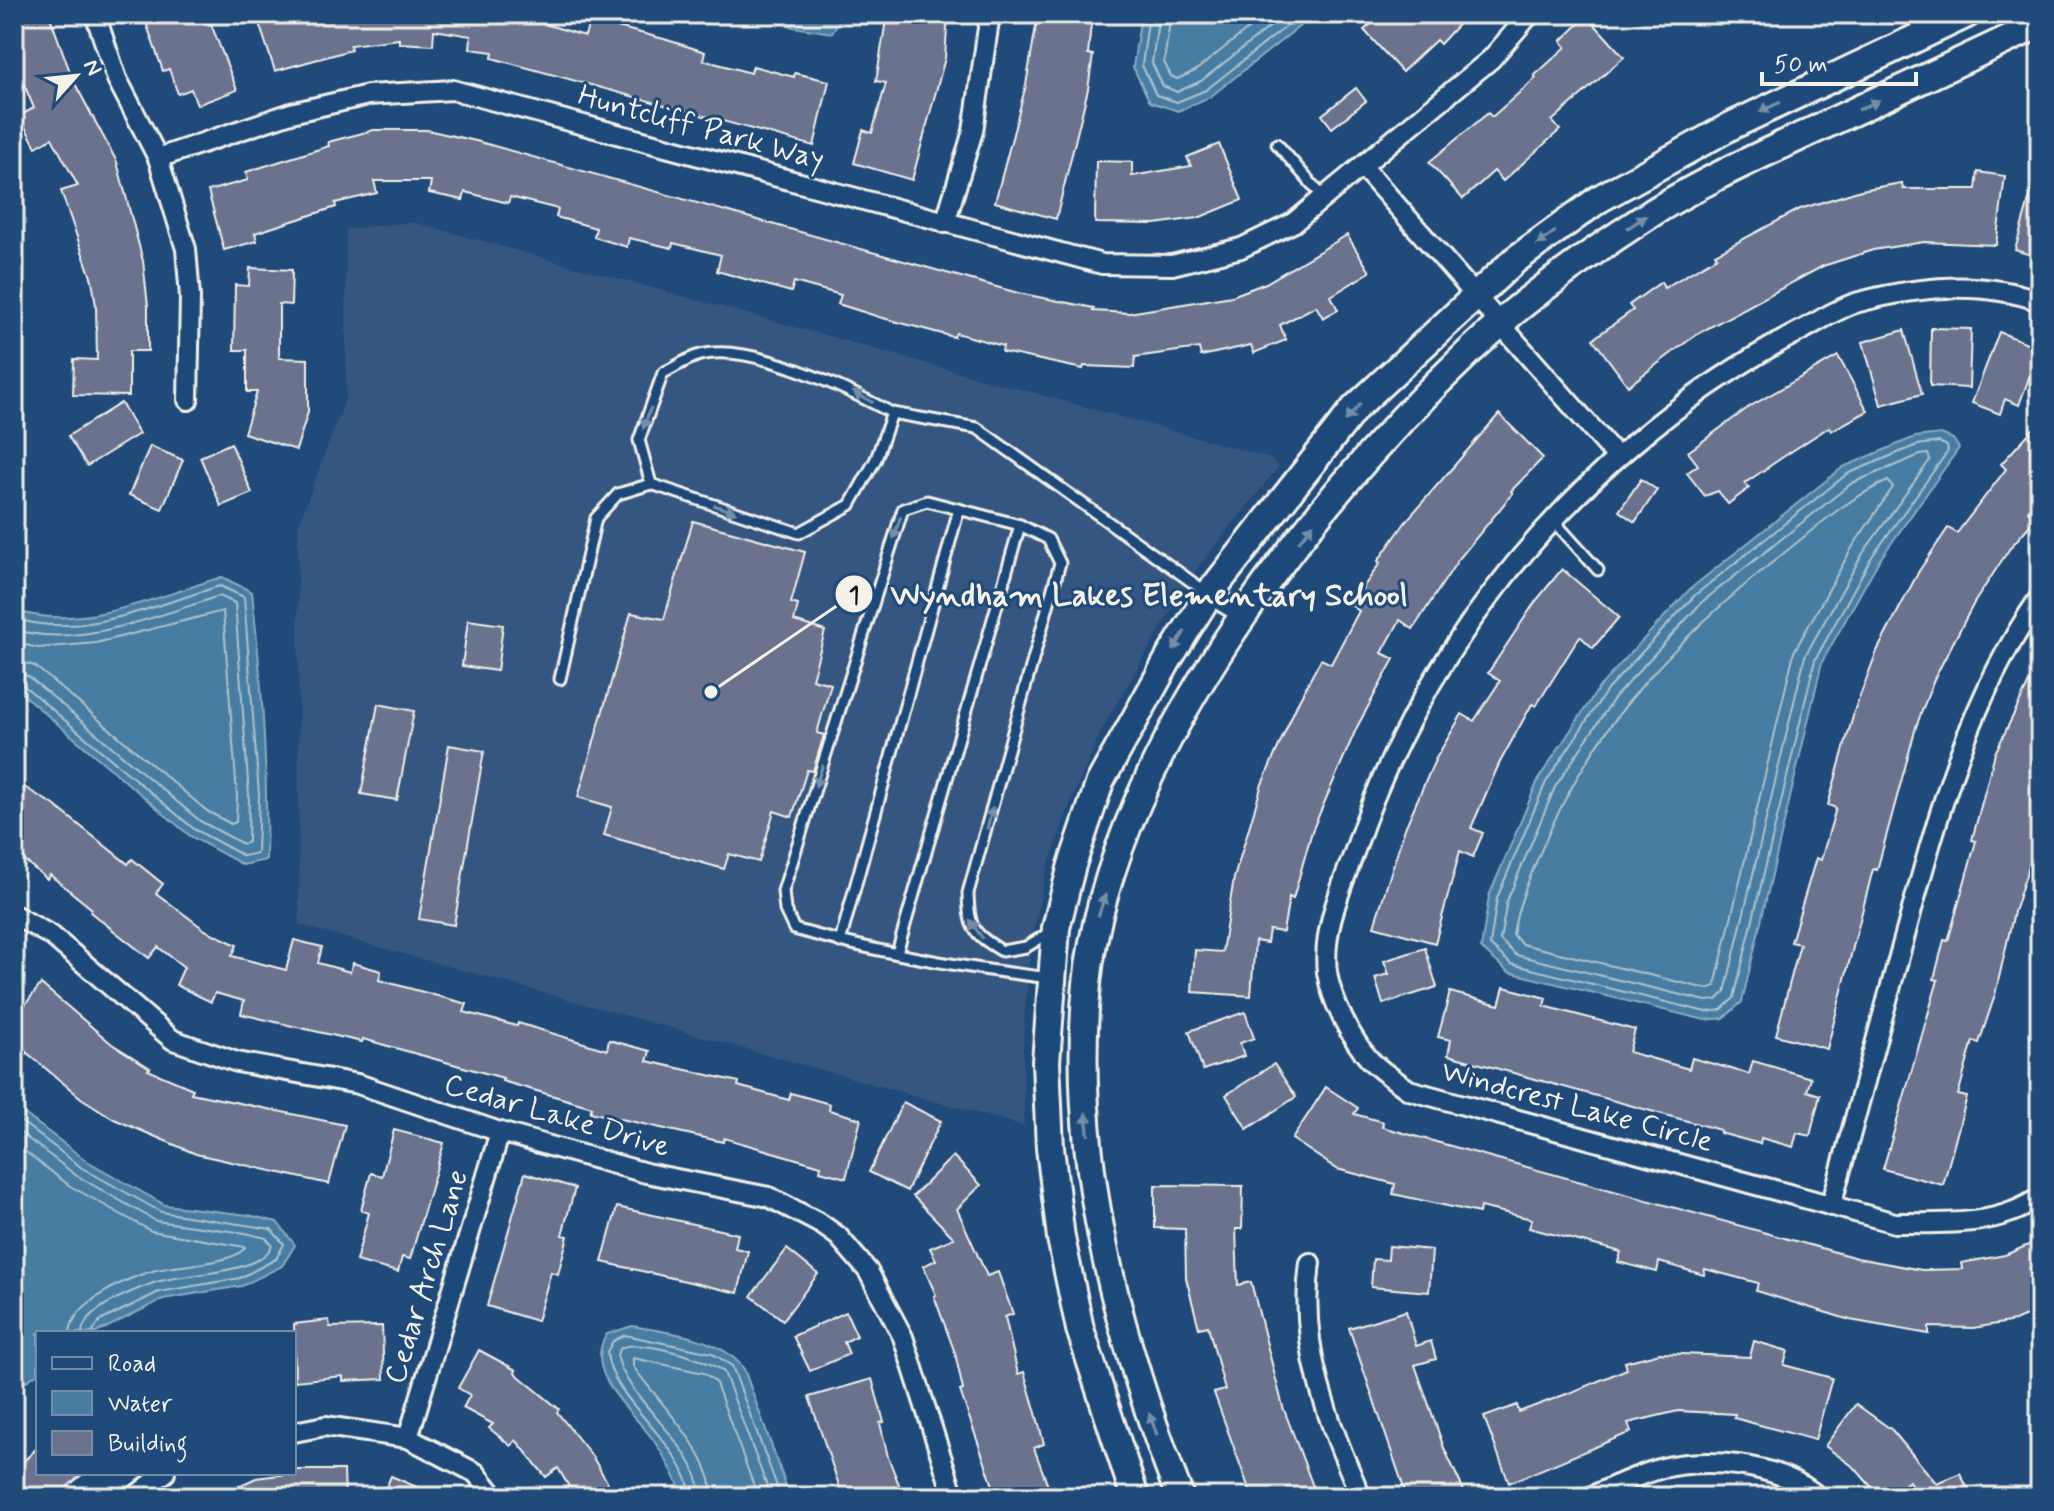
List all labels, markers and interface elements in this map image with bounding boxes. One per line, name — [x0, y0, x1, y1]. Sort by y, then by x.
north arrow — [36, 36, 116, 116]
scale bar — [1762, 36, 1916, 86]
text: 50 m — [1774, 50, 1828, 81]
text: N — [76, 55, 108, 81]
street label: Huntcliff Park Way — [574, 76, 828, 180]
one-way arrow — [1857, 98, 1880, 112]
one-way arrow — [1758, 100, 1782, 114]
one-way arrow — [1627, 215, 1648, 230]
one-way arrow — [1535, 229, 1556, 245]
one-way arrow — [852, 390, 874, 404]
one-way arrow — [1345, 401, 1362, 421]
one-way arrow — [640, 406, 653, 430]
one-way arrow — [713, 503, 737, 515]
one-way arrow — [891, 516, 903, 540]
one-way arrow — [1297, 523, 1314, 543]
callout: Wyndham Lakes Elementary School — [834, 566, 1423, 622]
text: Wyndham Lakes Elementary School — [890, 575, 1408, 617]
text: 1 — [849, 581, 859, 612]
one-way arrow — [1172, 630, 1186, 652]
one-way arrow — [812, 764, 825, 788]
one-way arrow — [984, 805, 996, 830]
one-way arrow — [1096, 893, 1109, 917]
one-way arrow — [969, 918, 985, 940]
street label: Windcrest Lake Circle — [1437, 1052, 1717, 1162]
street label: Cedar Lake Drive — [439, 1065, 675, 1167]
one-way arrow — [1080, 1111, 1093, 1136]
street label: Cedar Arch Lane — [376, 1165, 478, 1389]
legend — [36, 1331, 296, 1475]
text: Road — [108, 1349, 156, 1380]
text: Water — [108, 1389, 173, 1420]
one-way arrow — [1147, 1412, 1159, 1436]
text: Building — [108, 1429, 188, 1463]

